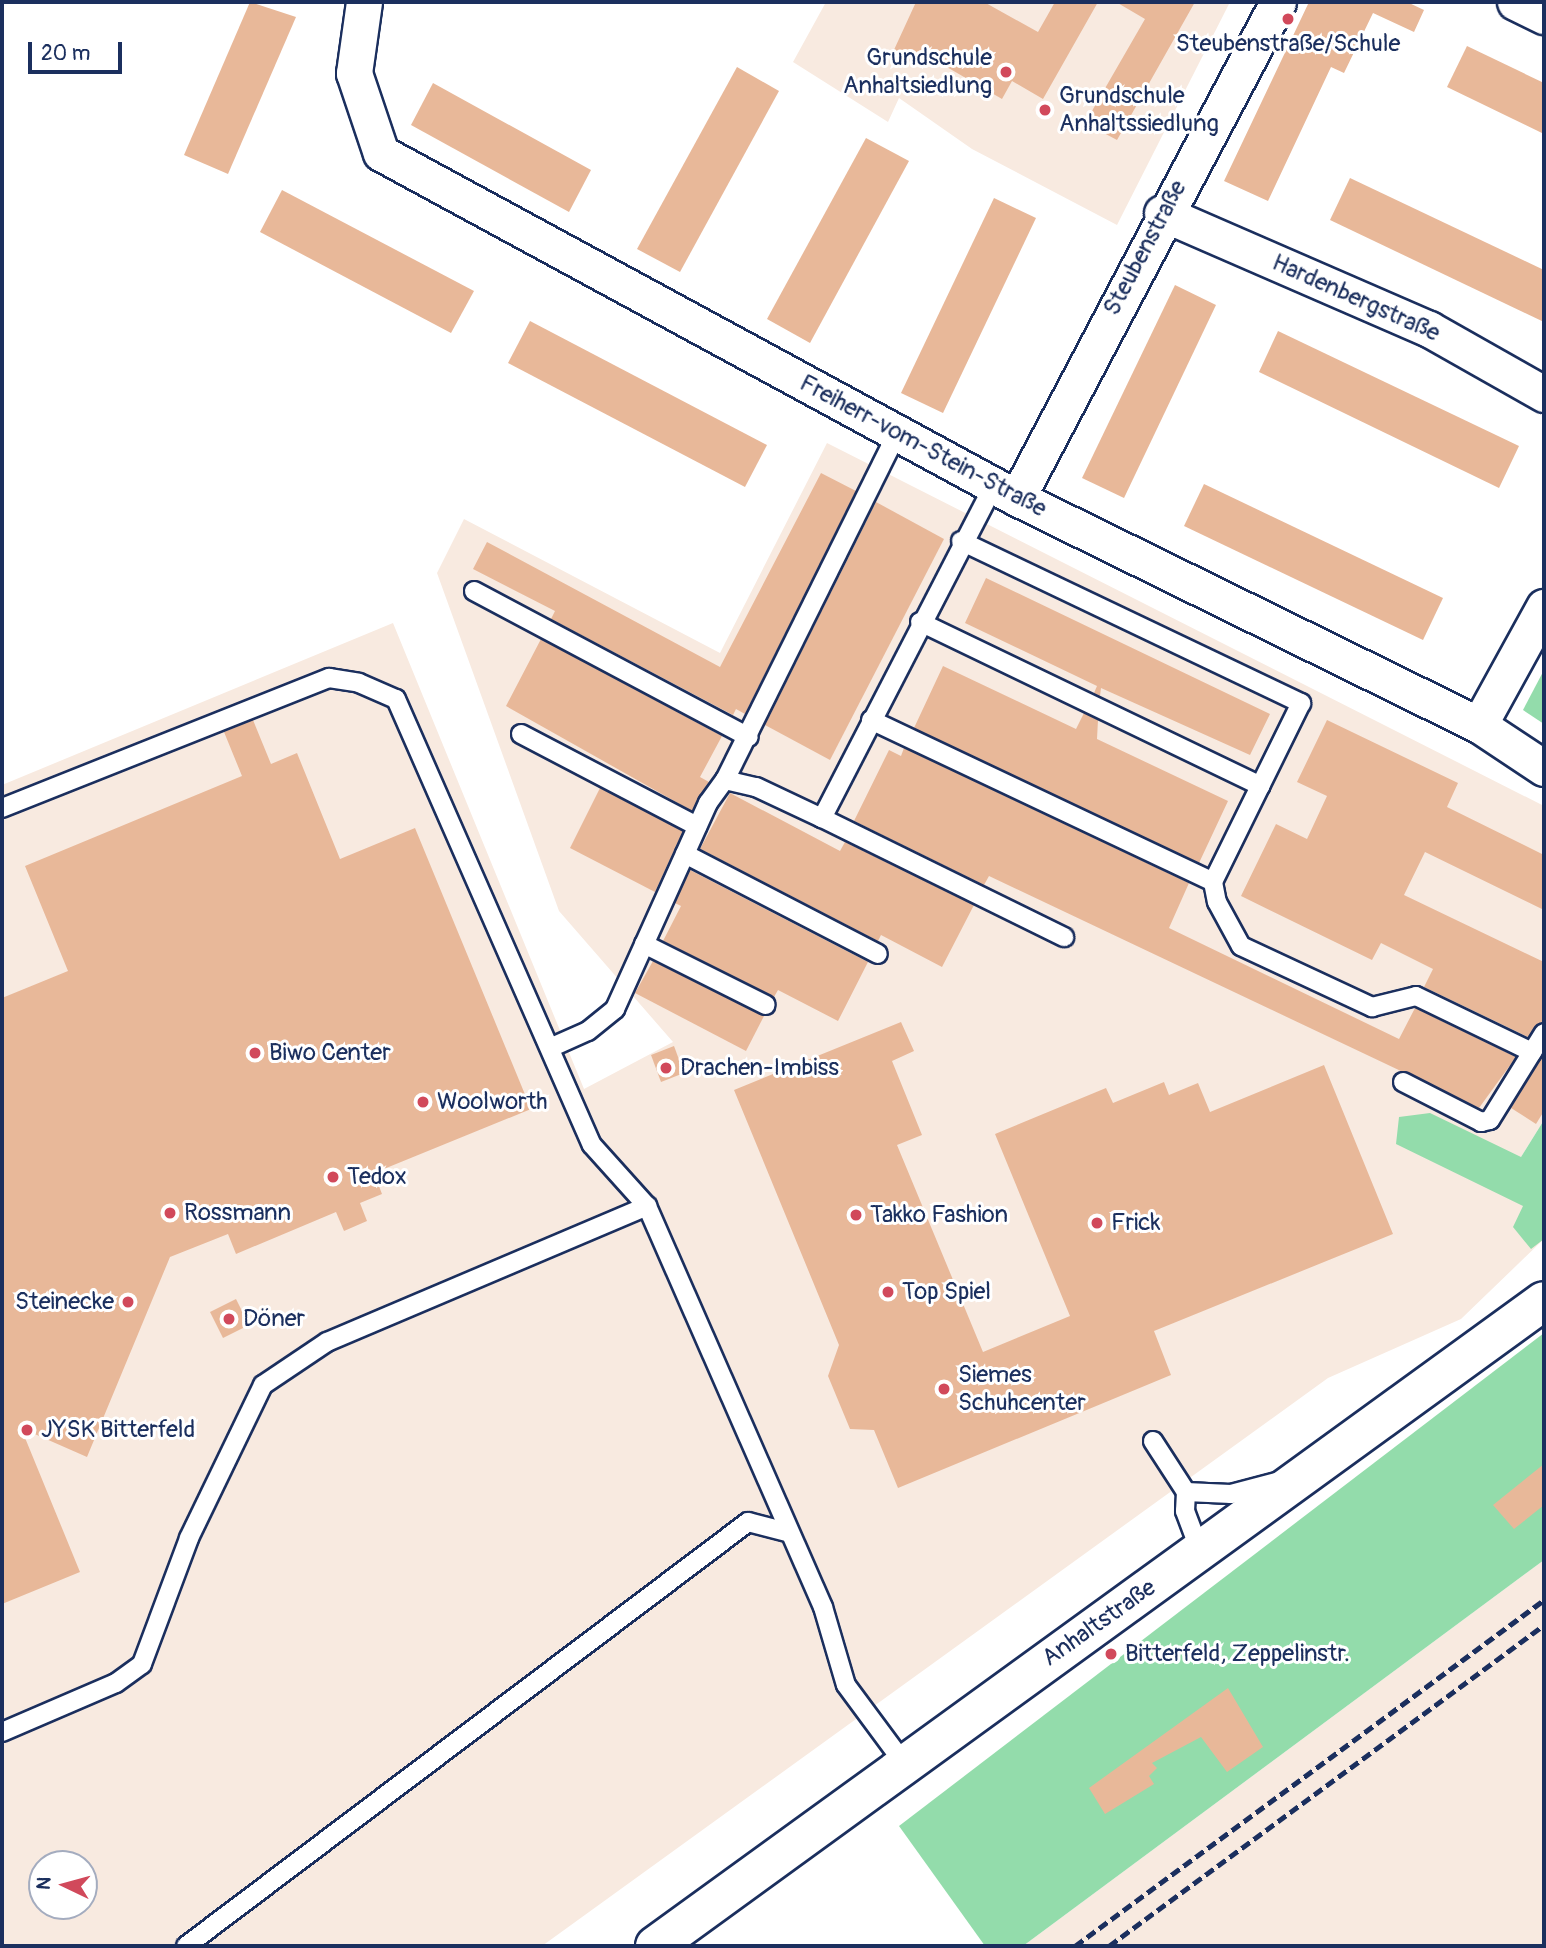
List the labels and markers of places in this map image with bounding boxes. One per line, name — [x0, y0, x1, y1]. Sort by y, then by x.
marker: Steubenstraße/Schule — [1280, 11, 1296, 27]
place label: Steubenstraße/Schule — [1176, 30, 1400, 58]
place label: Grundschule Anhaltsiedlung — [843, 44, 992, 100]
marker: Grundschule Anhaltsiedlung — [998, 64, 1014, 80]
place label: Grundschule Anhaltssiedlung — [1059, 82, 1219, 138]
marker: Grundschule Anhaltssiedlung — [1037, 102, 1053, 118]
place label: Biwo Center — [269, 1039, 391, 1067]
marker: Biwo Center — [247, 1045, 263, 1061]
place label: Drachen-Imbiss — [680, 1054, 839, 1082]
marker: Drachen-Imbiss — [658, 1060, 674, 1076]
place label: Woolworth — [437, 1088, 548, 1116]
marker: Woolworth — [415, 1094, 431, 1110]
place label: Tedox — [347, 1163, 407, 1191]
marker: Tedox — [325, 1169, 341, 1185]
place label: Rossmann — [184, 1199, 291, 1227]
place label: Takko Fashion — [870, 1201, 1008, 1229]
marker: Rossmann — [162, 1205, 178, 1221]
marker: Takko Fashion — [848, 1207, 864, 1223]
place label: Frick — [1111, 1209, 1160, 1237]
marker: Frick — [1089, 1215, 1105, 1231]
place label: Top Spiel — [902, 1278, 991, 1306]
marker: Top Spiel — [880, 1284, 896, 1300]
place label: Steinecke — [15, 1288, 114, 1316]
marker: Steinecke — [120, 1294, 136, 1310]
place label: Döner — [243, 1305, 305, 1333]
marker: Döner — [221, 1311, 237, 1327]
place label: Siemes Schuhcenter — [958, 1361, 1086, 1417]
marker: Siemes Schuhcenter — [936, 1381, 952, 1397]
place label: JYSK Bitterfeld — [41, 1416, 195, 1444]
marker: JYSK Bitterfeld — [19, 1422, 35, 1438]
place label: Bitterfeld, Zeppelinstr. — [1125, 1640, 1350, 1668]
marker: Bitterfeld, Zeppelinstr. — [1103, 1646, 1119, 1662]

